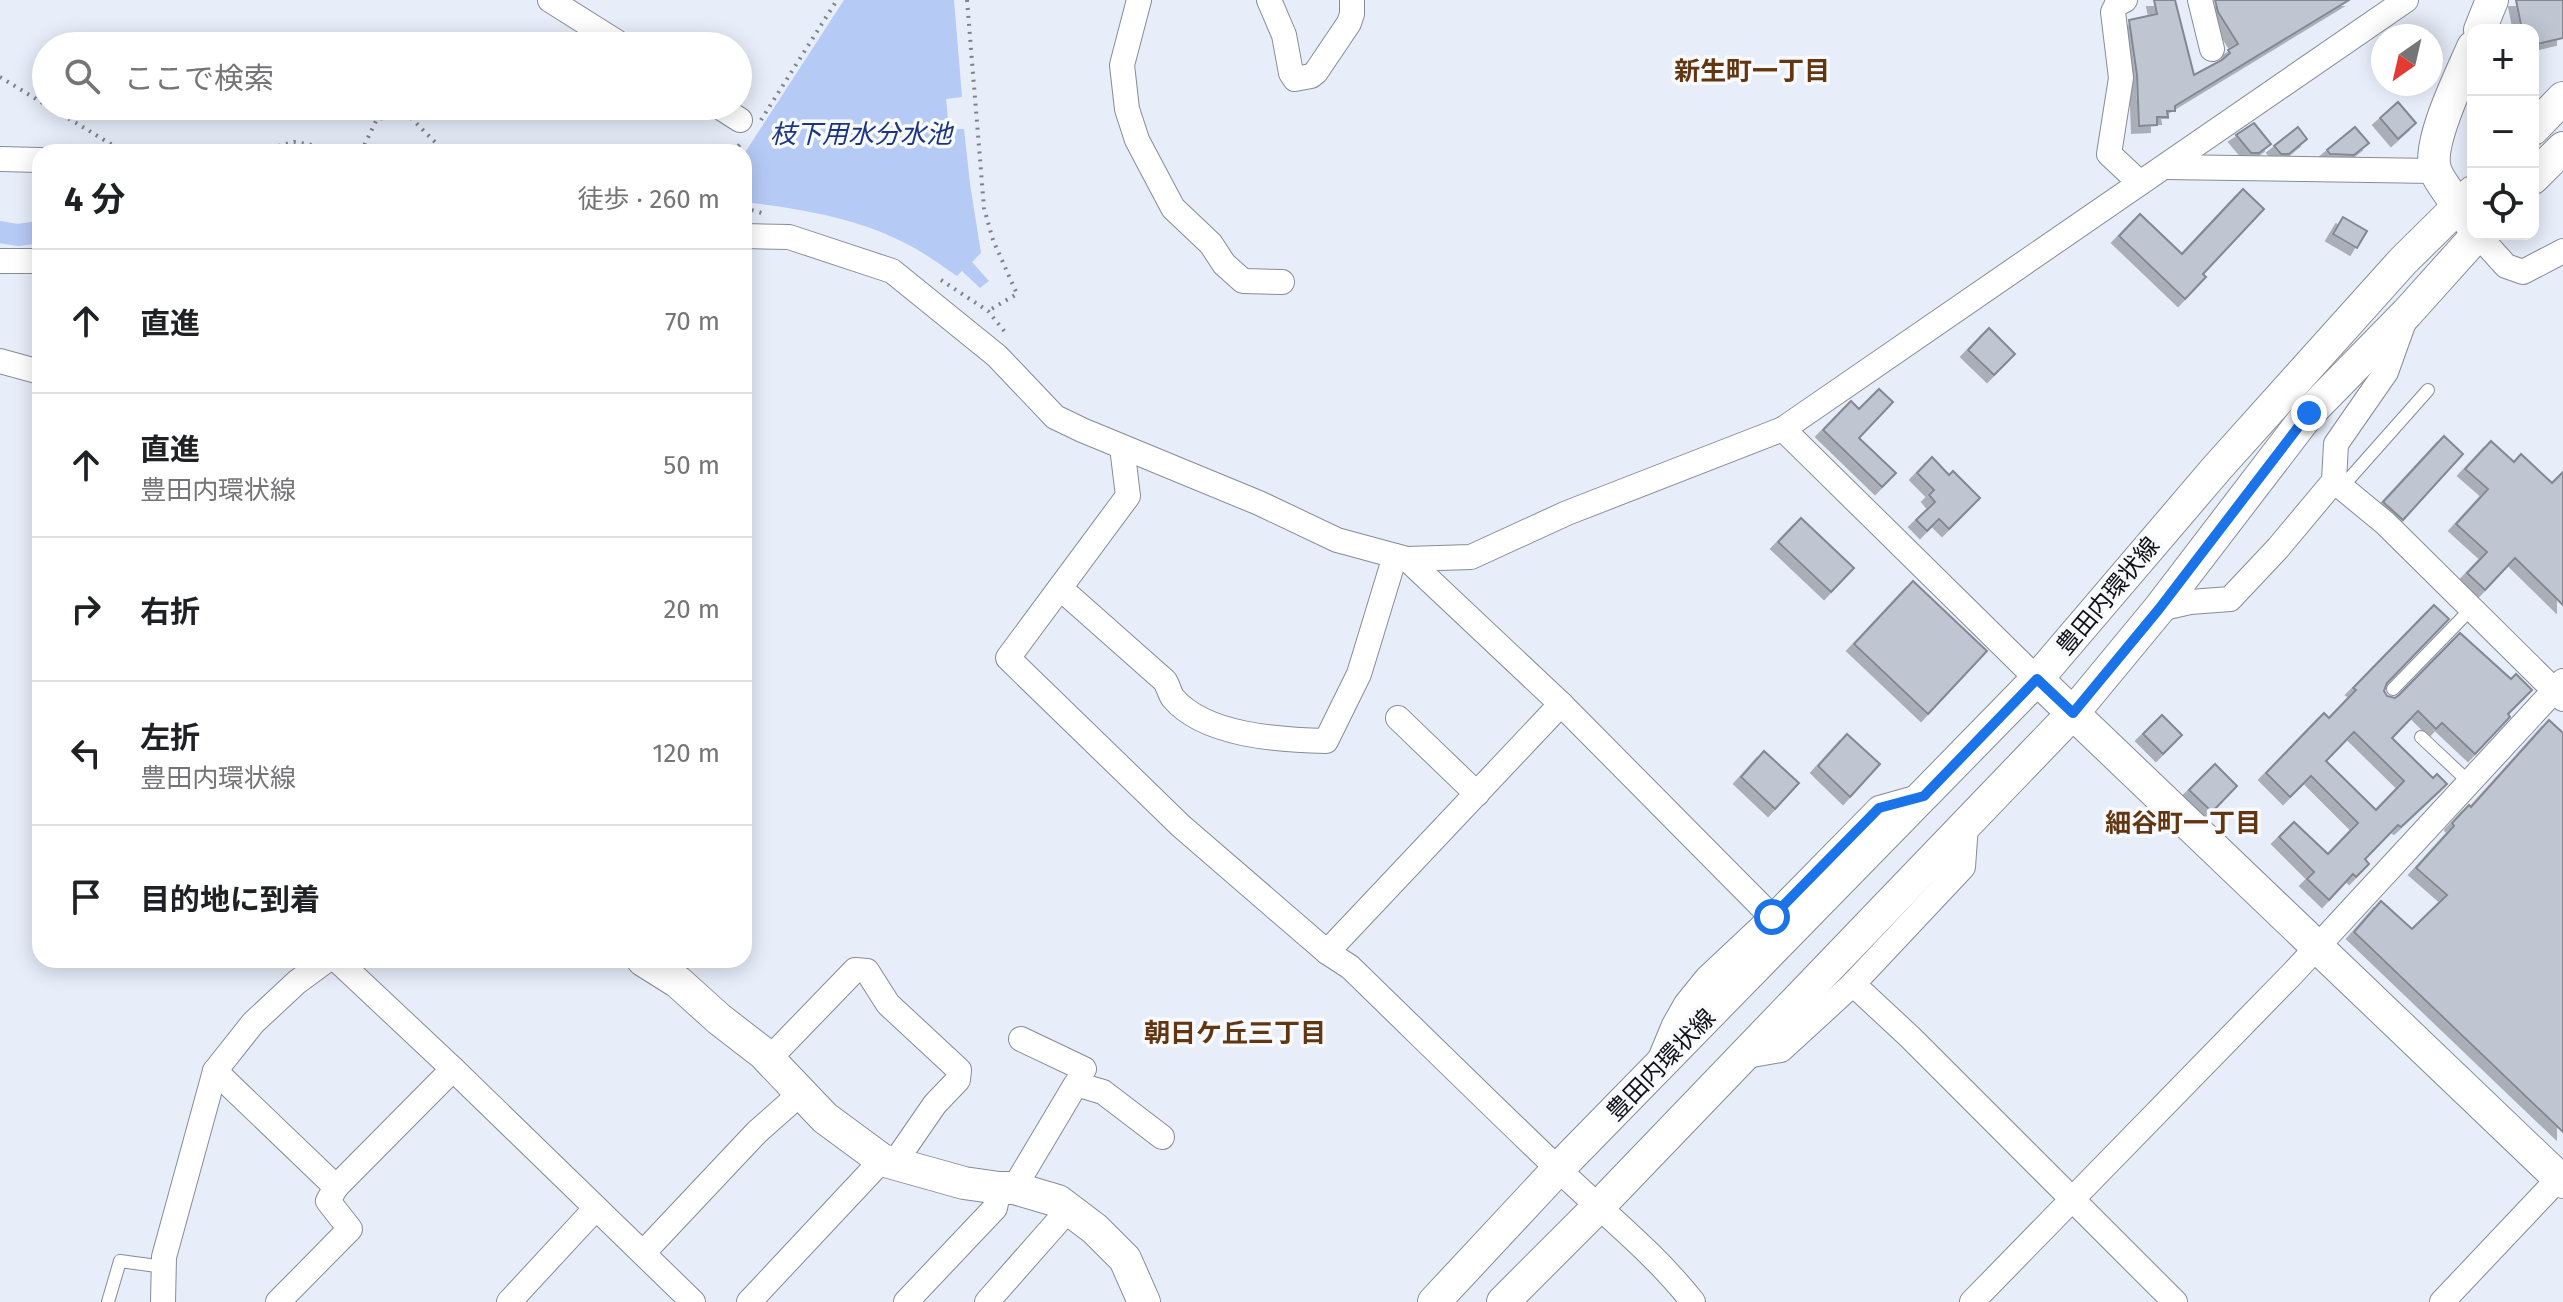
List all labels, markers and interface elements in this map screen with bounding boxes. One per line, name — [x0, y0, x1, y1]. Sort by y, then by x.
north arrow — [2371, 24, 2443, 96]
map controls — [2467, 24, 2539, 240]
button: + — [2467, 24, 2539, 96]
search box — [32, 32, 752, 120]
icon: search — [60, 54, 104, 98]
district label: 新生町一丁目 — [1674, 56, 1830, 87]
text: ここで検索 — [124, 61, 274, 97]
button: − — [2467, 96, 2539, 168]
water label: 枝下用水分水池 — [770, 119, 955, 150]
button: locate — [2467, 168, 2539, 240]
text: 4 分 — [64, 179, 125, 220]
text: 徒歩 · 260 m — [578, 184, 720, 215]
icon: ahead — [64, 299, 108, 343]
text: 直進 — [140, 306, 200, 342]
text: 70 m — [665, 306, 720, 337]
route end — [2291, 395, 2327, 431]
text: 直進 — [140, 432, 200, 468]
icon: ahead — [64, 443, 108, 487]
text: 50 m — [663, 450, 720, 481]
text: 豊田内環状線 — [140, 475, 296, 506]
street label: 豊田内環状線 — [2051, 532, 2165, 660]
icon: right — [64, 587, 108, 631]
text: 右折 — [140, 594, 200, 630]
text: 20 m — [663, 594, 720, 625]
text: 左折 — [140, 720, 200, 756]
icon: left — [64, 731, 108, 775]
text: 120 m — [652, 738, 720, 769]
text: 豊田内環状線 — [140, 763, 296, 794]
district label: 細谷町一丁目 — [2105, 808, 2261, 839]
icon: arrive — [64, 875, 108, 919]
text: 目的地に到着 — [140, 882, 320, 918]
route start — [1754, 899, 1790, 935]
street label: 豊田内環状線 — [1601, 1003, 1721, 1127]
district label: 朝日ケ丘三丁目 — [1144, 1018, 1326, 1049]

